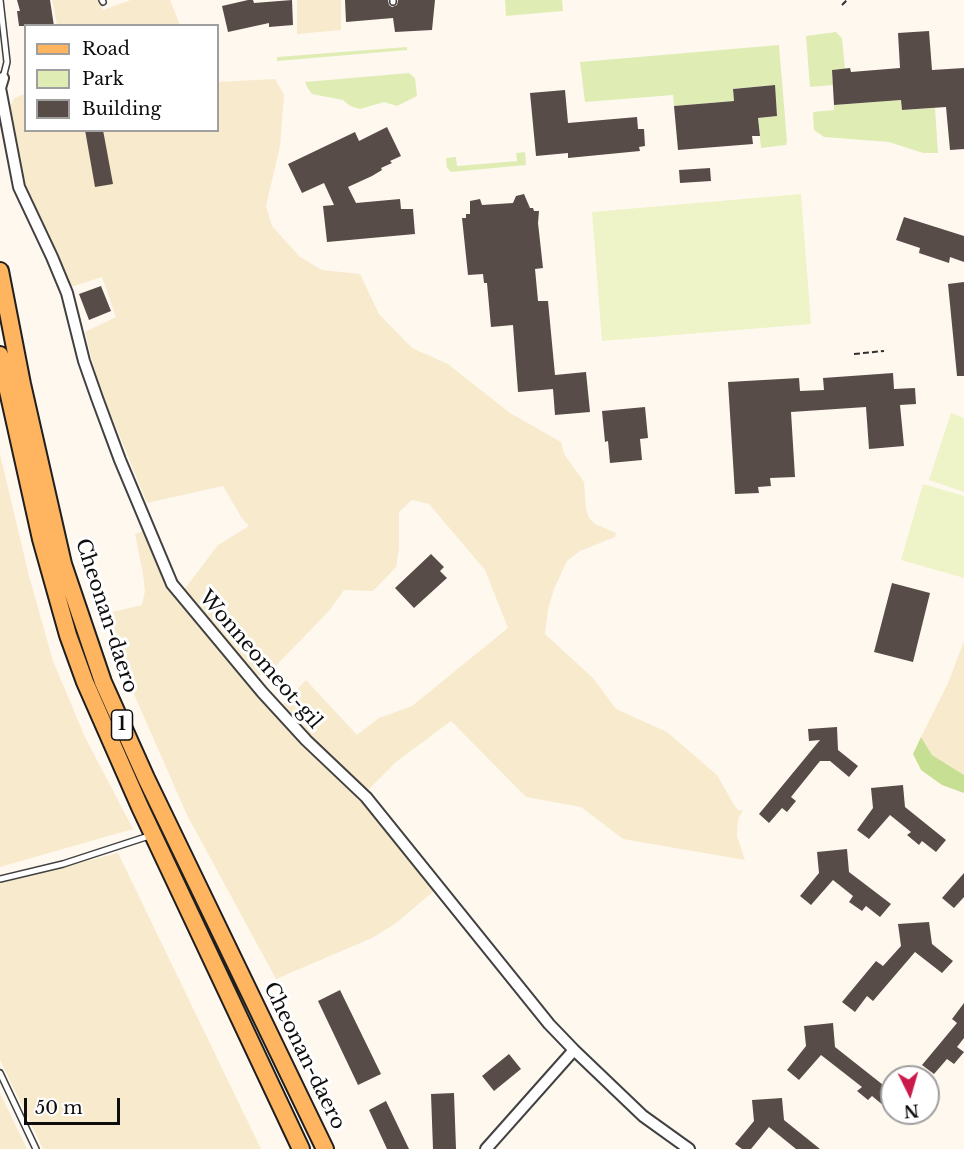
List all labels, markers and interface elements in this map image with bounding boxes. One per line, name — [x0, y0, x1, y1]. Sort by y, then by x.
legend — [24, 24, 219, 132]
text: Road — [82, 38, 130, 60]
text: Park — [82, 68, 124, 90]
text: Building — [82, 98, 161, 120]
street label: Cheonan-daero — [70, 536, 142, 696]
street label: Wonneomeot-gil — [193, 586, 327, 734]
road number: 1 — [112, 710, 132, 740]
street label: Cheonan-daero — [258, 979, 350, 1133]
north arrow — [880, 1065, 940, 1125]
scale bar — [27, 1086, 123, 1124]
text: 50 m — [35, 1097, 83, 1119]
text: N — [903, 1100, 920, 1122]

